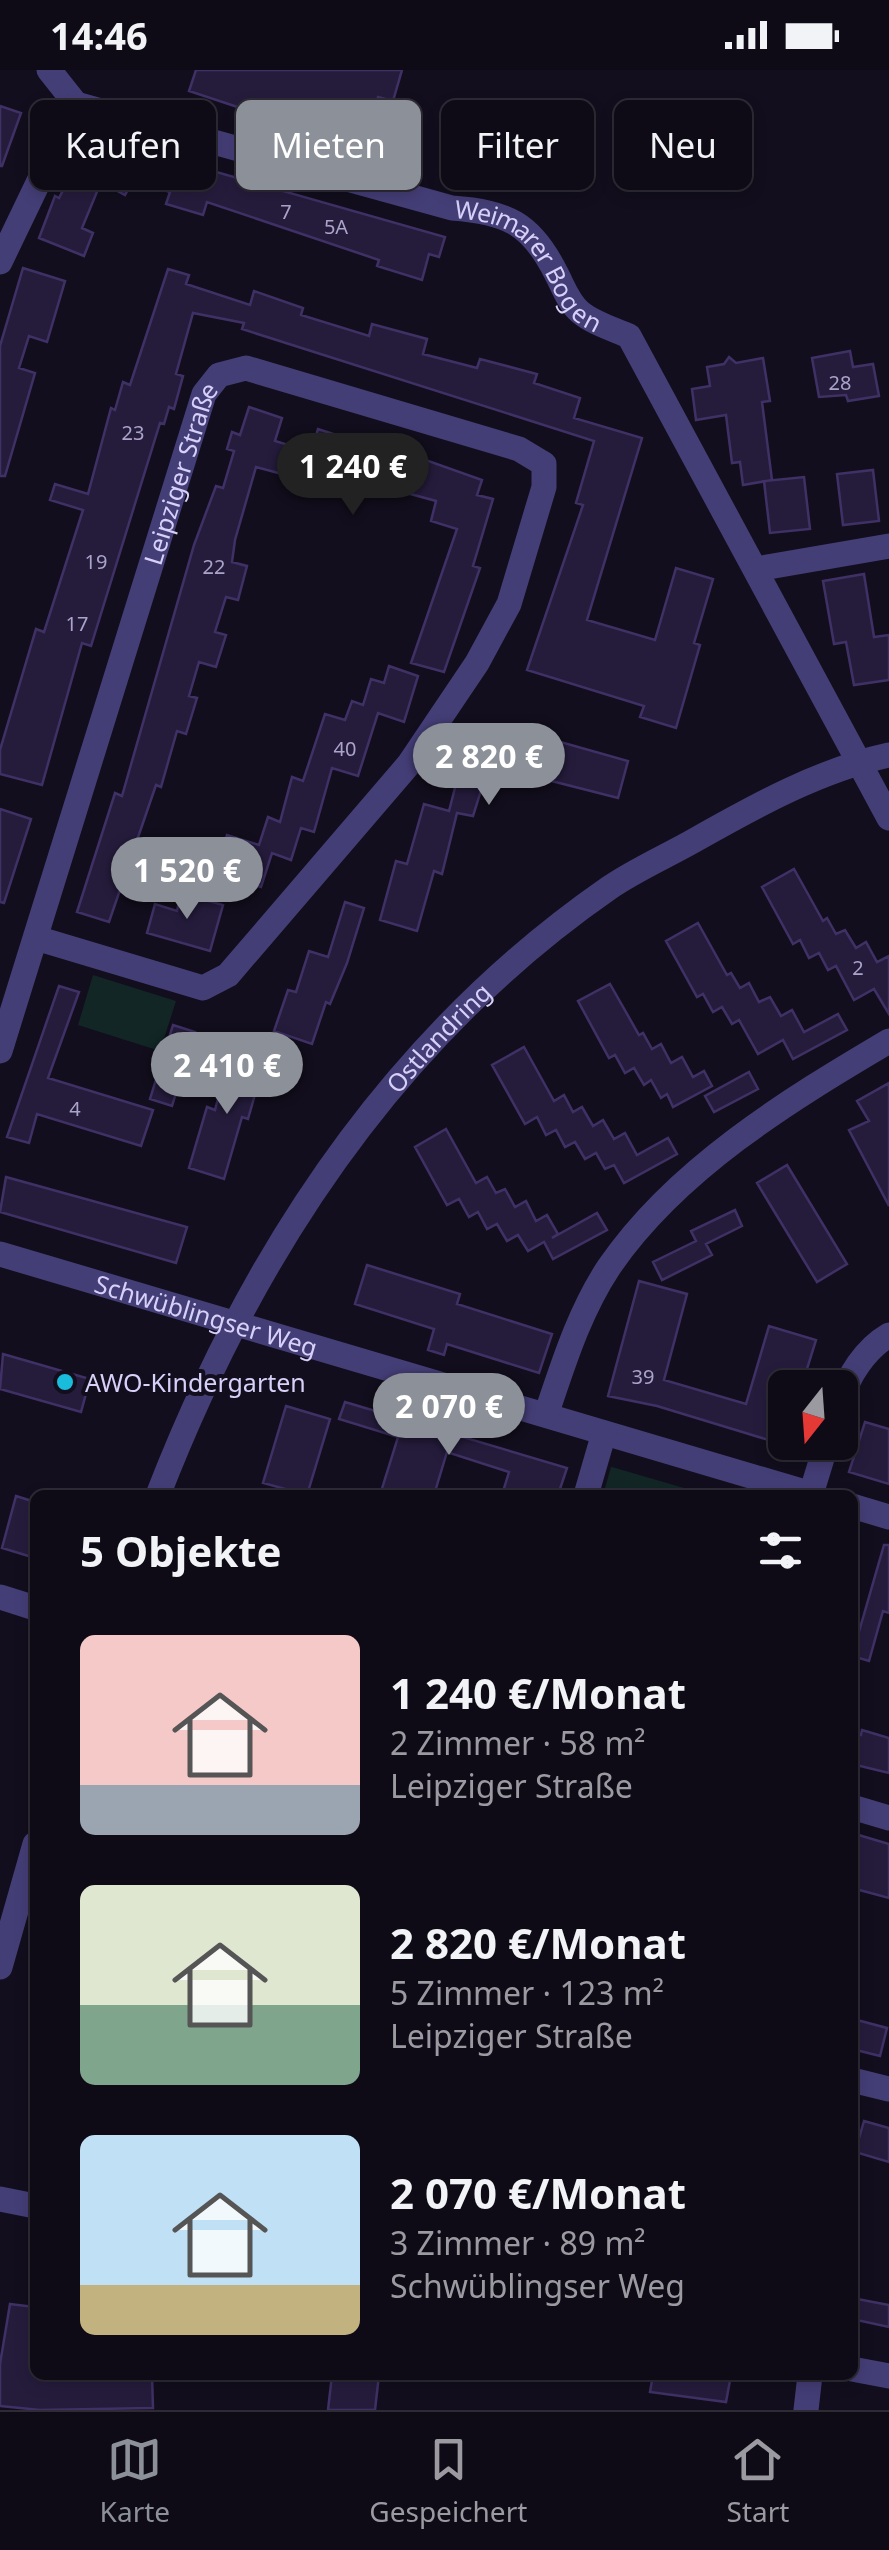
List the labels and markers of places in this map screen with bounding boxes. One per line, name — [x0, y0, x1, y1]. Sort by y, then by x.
pin: 1 240 € — [261, 433, 445, 518]
pin: 2 820 € — [397, 723, 581, 808]
pin: 1 520 € — [95, 837, 279, 922]
pin: 2 410 € — [135, 1032, 319, 1117]
place label: AWO-Kindergarten — [85, 1365, 306, 1399]
marker: AWO-Kindergarten — [54, 1371, 76, 1393]
pin: 2 070 € — [357, 1373, 541, 1458]

